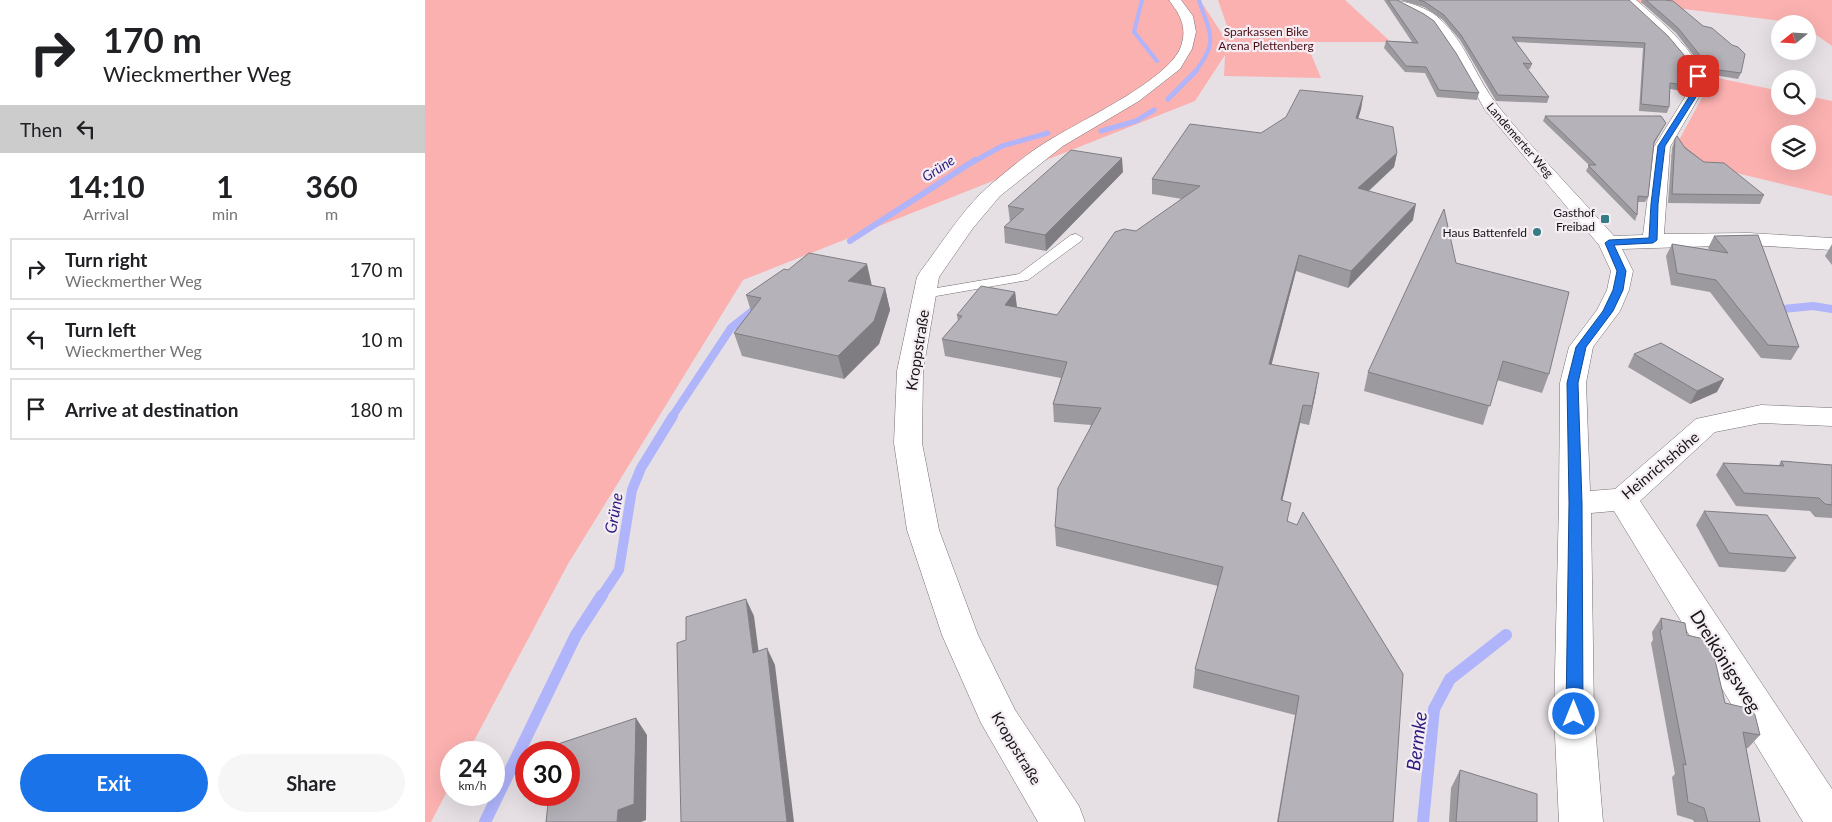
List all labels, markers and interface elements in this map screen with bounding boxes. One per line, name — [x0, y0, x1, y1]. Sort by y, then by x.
north arrow — [1771, 15, 1816, 60]
map controls — [1771, 15, 1816, 170]
text: 170 m — [103, 18, 202, 60]
icon: right — [20, 20, 85, 85]
park label: Sparkassen Bike Arena Plettenberg — [1218, 24, 1314, 53]
pin — [1677, 55, 1719, 97]
text: Wieckmerther Weg — [103, 60, 291, 87]
icon: arrive — [1684, 62, 1712, 90]
button: search — [1771, 70, 1816, 115]
street label: Landemerter Weg — [1483, 99, 1557, 181]
icon: left — [72, 115, 100, 143]
text: Then — [20, 118, 62, 141]
button: layers — [1771, 125, 1816, 170]
water label: Grüne — [918, 151, 958, 185]
text: 14:10 — [67, 168, 145, 204]
text: 1 — [216, 168, 234, 204]
text: 360 — [305, 168, 358, 204]
text: Arrival — [83, 204, 129, 223]
text: min — [212, 204, 238, 223]
text: m — [325, 204, 338, 223]
place label: Gasthof Freibad — [1553, 205, 1596, 234]
marker: Gasthof Freibad — [1599, 213, 1611, 225]
place label: Haus Battenfeld — [1443, 225, 1527, 240]
marker: Haus Battenfeld — [1531, 226, 1543, 238]
text: Turn right — [65, 248, 147, 271]
icon: right — [22, 255, 50, 283]
text: 170 m — [349, 258, 403, 281]
text: Wieckmerther Weg — [65, 271, 202, 290]
street label: Kroppstraße — [902, 308, 932, 392]
text: Turn left — [65, 318, 136, 341]
icon: left — [22, 325, 50, 353]
text: 10 m — [360, 328, 403, 351]
text: Wieckmerther Weg — [65, 341, 202, 360]
icon: arrive — [22, 395, 50, 423]
text: Arrive at destination — [65, 398, 238, 421]
text: 180 m — [349, 398, 403, 421]
street label: Heinrichshöhe — [1618, 427, 1702, 503]
water label: Grüne — [600, 491, 626, 535]
street label: Dreikönigsweg — [1686, 606, 1766, 716]
position arrow — [1547, 687, 1599, 739]
street label: Kroppstraße — [988, 708, 1046, 788]
water label: Bermke — [1401, 710, 1431, 772]
speed limit sign: 30 — [515, 741, 580, 806]
text: 24 — [458, 752, 487, 782]
button: Exit — [20, 754, 208, 812]
button: Share — [218, 754, 405, 812]
text: km/h — [458, 778, 487, 793]

